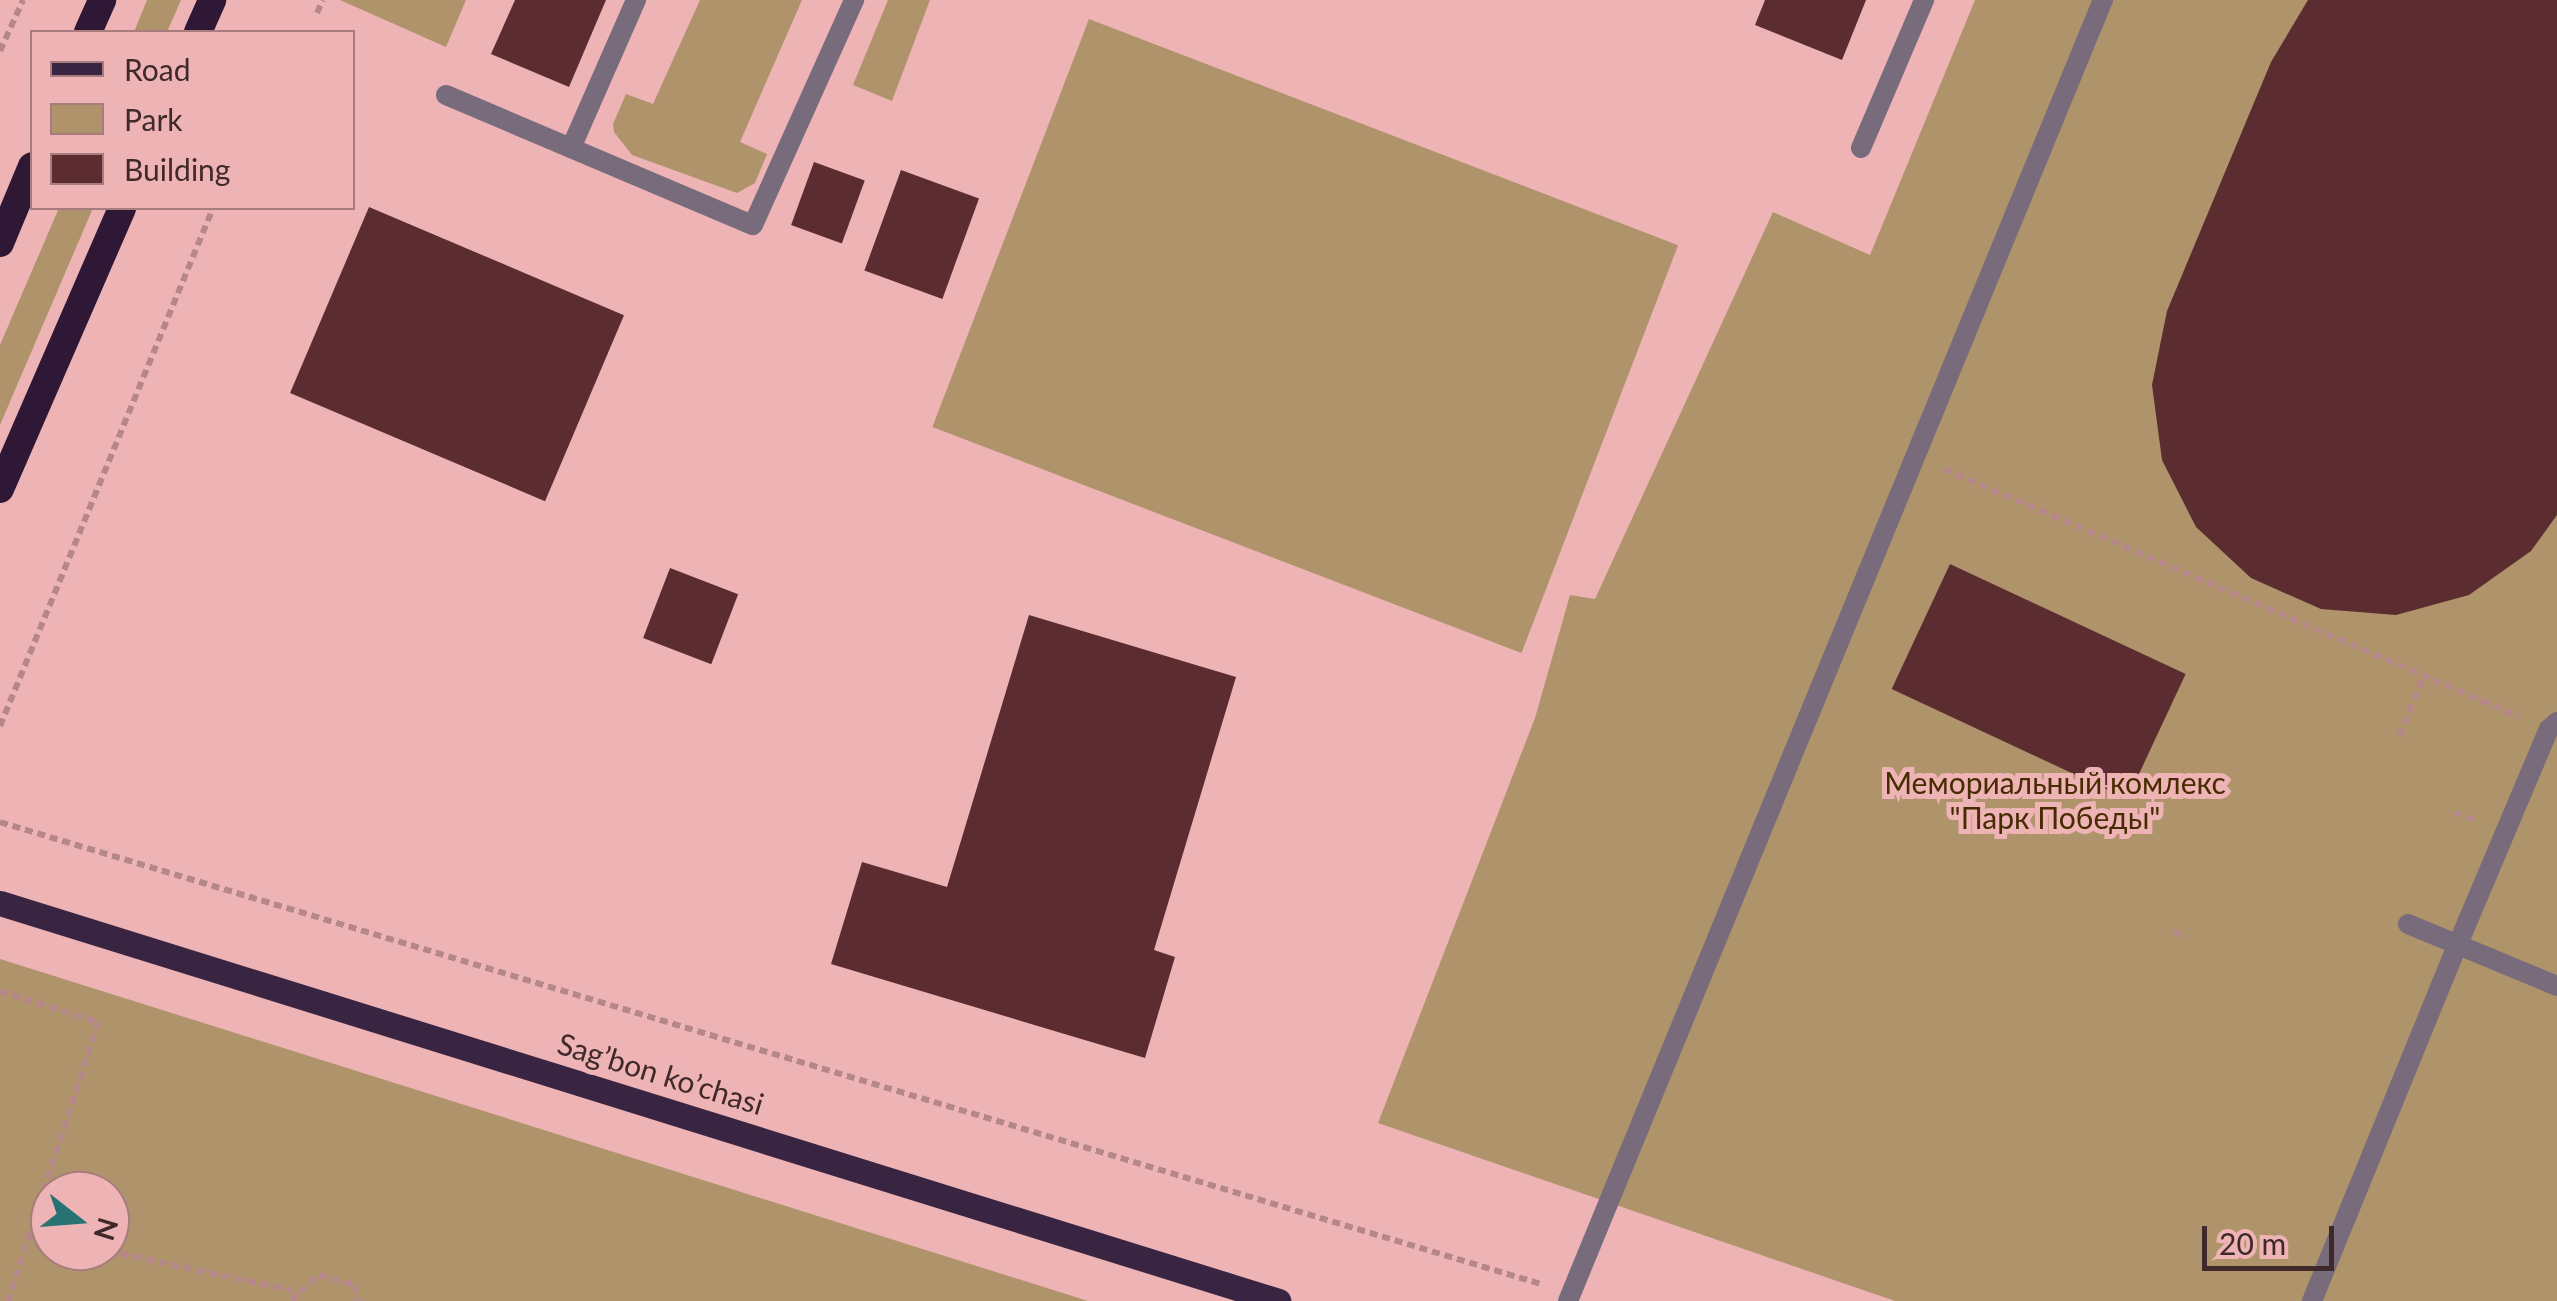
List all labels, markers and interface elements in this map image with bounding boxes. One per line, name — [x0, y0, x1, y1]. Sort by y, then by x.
legend — [30, 30, 355, 210]
text: Road — [124, 51, 191, 87]
text: Park — [124, 101, 183, 137]
text: Building — [124, 151, 230, 187]
park label: Мемориальный комлекс "Парк Победы" — [1884, 764, 2226, 834]
street label: Sag’bon ko’chasi — [554, 1025, 768, 1121]
north arrow — [30, 1171, 130, 1271]
scale bar — [2207, 1206, 2340, 1268]
text: N — [87, 1214, 126, 1244]
text: 20 m — [2219, 1225, 2286, 1261]

